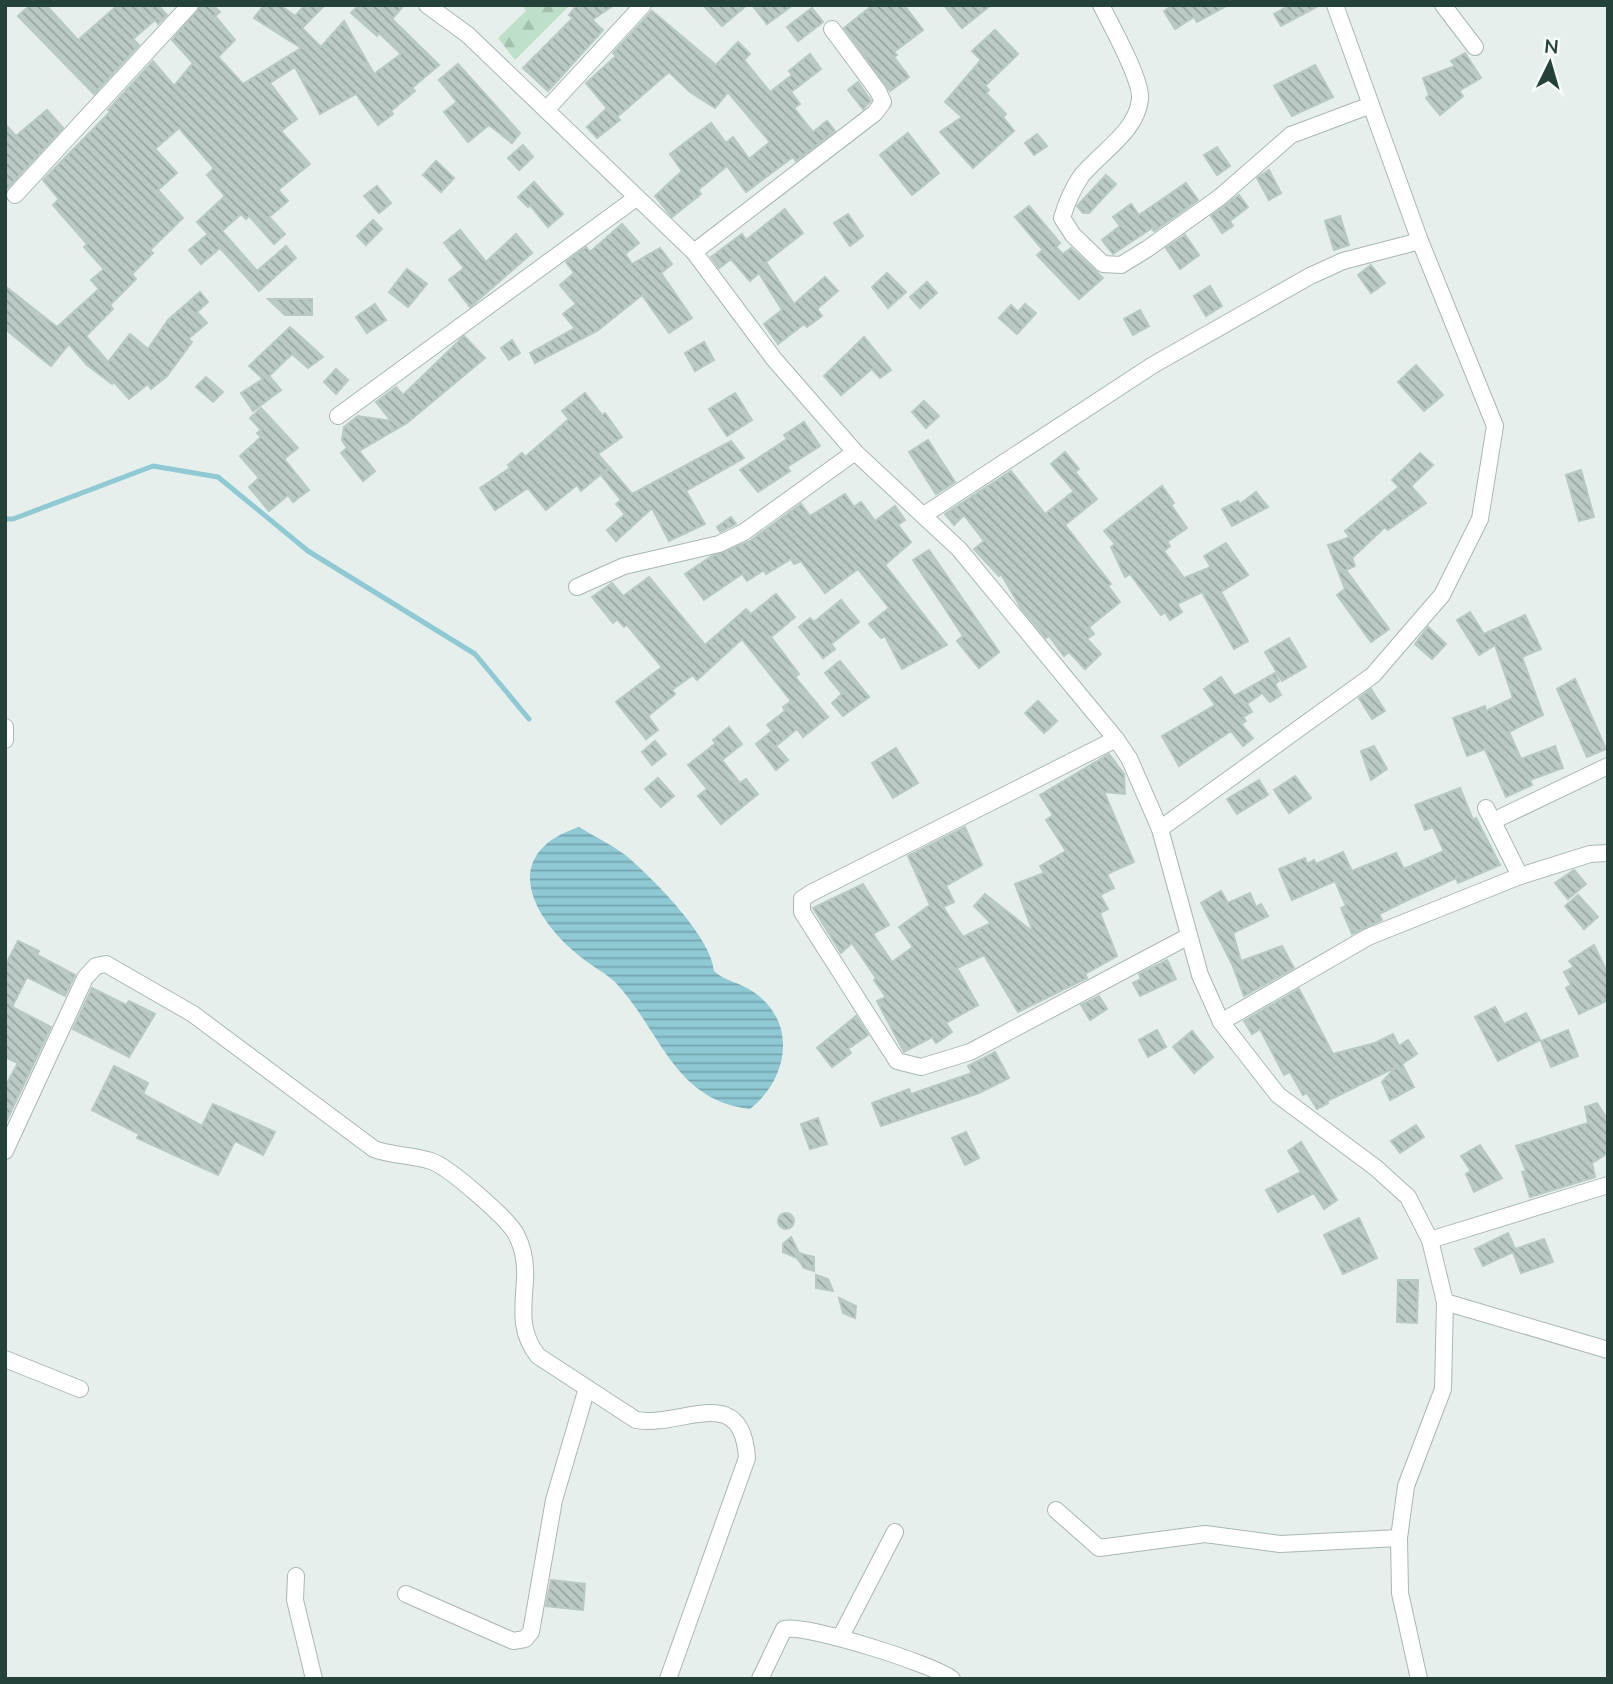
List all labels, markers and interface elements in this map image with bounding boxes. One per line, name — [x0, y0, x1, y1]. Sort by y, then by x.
north arrow — [1515, 28, 1585, 98]
text: N — [1543, 33, 1560, 59]

